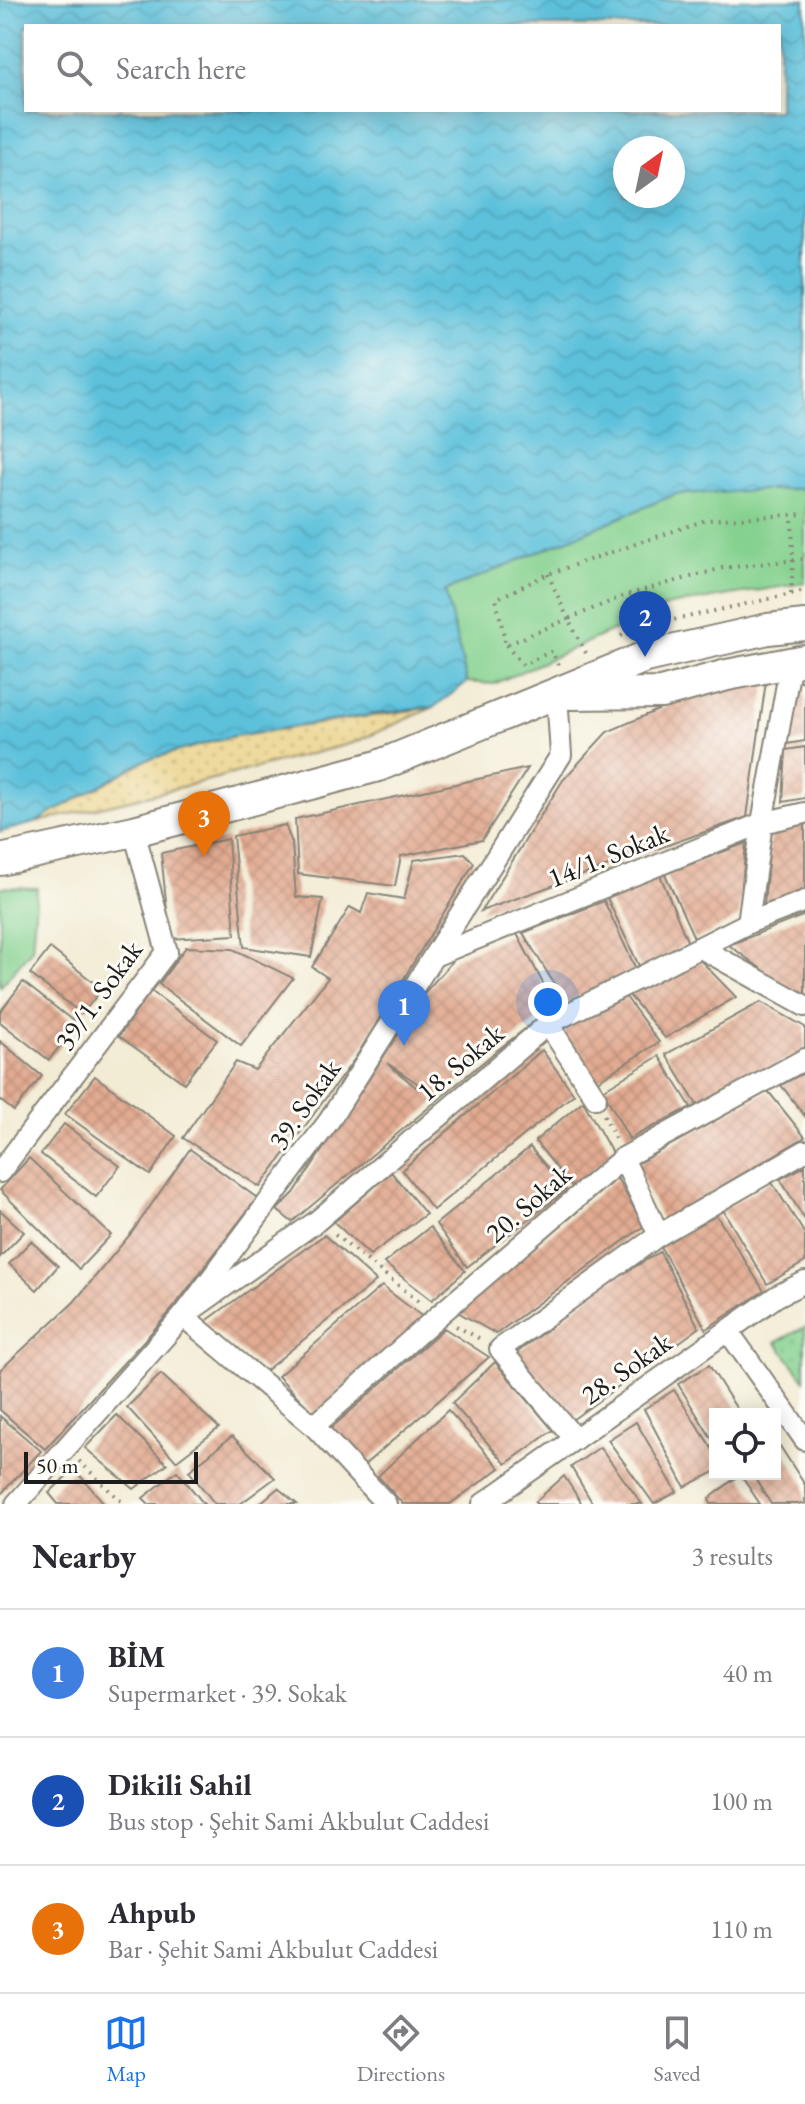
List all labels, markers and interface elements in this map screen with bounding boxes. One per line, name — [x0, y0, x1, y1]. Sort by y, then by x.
search box — [24, 24, 781, 112]
icon: search — [52, 46, 96, 90]
text: Search here — [116, 49, 246, 88]
north arrow — [613, 136, 685, 208]
pin: 2 — [619, 591, 671, 657]
pin: 3 — [178, 791, 230, 857]
street label: 14/1. Sokak — [542, 814, 675, 896]
street label: 39/1. Sokak — [46, 932, 151, 1057]
pin: 1 — [378, 980, 430, 1046]
your location — [528, 982, 568, 1022]
street label: 18. Sokak — [409, 1015, 512, 1109]
street label: 39. Sokak — [260, 1051, 349, 1156]
street label: 20. Sokak — [477, 1155, 579, 1250]
street label: 28. Sokak — [574, 1323, 679, 1412]
map controls — [709, 1408, 781, 1480]
button: locate — [709, 1408, 781, 1480]
scale bar — [24, 1448, 198, 1484]
text: 50 m — [36, 1451, 79, 1480]
text: Nearby — [32, 1534, 136, 1578]
text: 3 results — [692, 1539, 773, 1573]
text: BİM — [108, 1637, 165, 1676]
text: 1 — [51, 1656, 65, 1690]
text: 40 m — [723, 1656, 773, 1690]
text: Supermarket · 39. Sokak — [108, 1676, 347, 1710]
text: Dikili Sahil — [108, 1765, 252, 1804]
text: 2 — [51, 1784, 65, 1818]
text: 100 m — [710, 1784, 773, 1818]
text: Bus stop · Şehit Sami Akbulut Caddesi — [108, 1804, 489, 1838]
text: Ahpub — [108, 1893, 196, 1932]
text: 3 — [51, 1912, 65, 1946]
text: 110 m — [710, 1912, 773, 1946]
text: Bar · Şehit Sami Akbulut Caddesi — [108, 1932, 438, 1966]
tab: Map — [104, 2011, 148, 2088]
tab: Directions — [357, 2011, 445, 2088]
tab: Saved — [654, 2011, 701, 2088]

